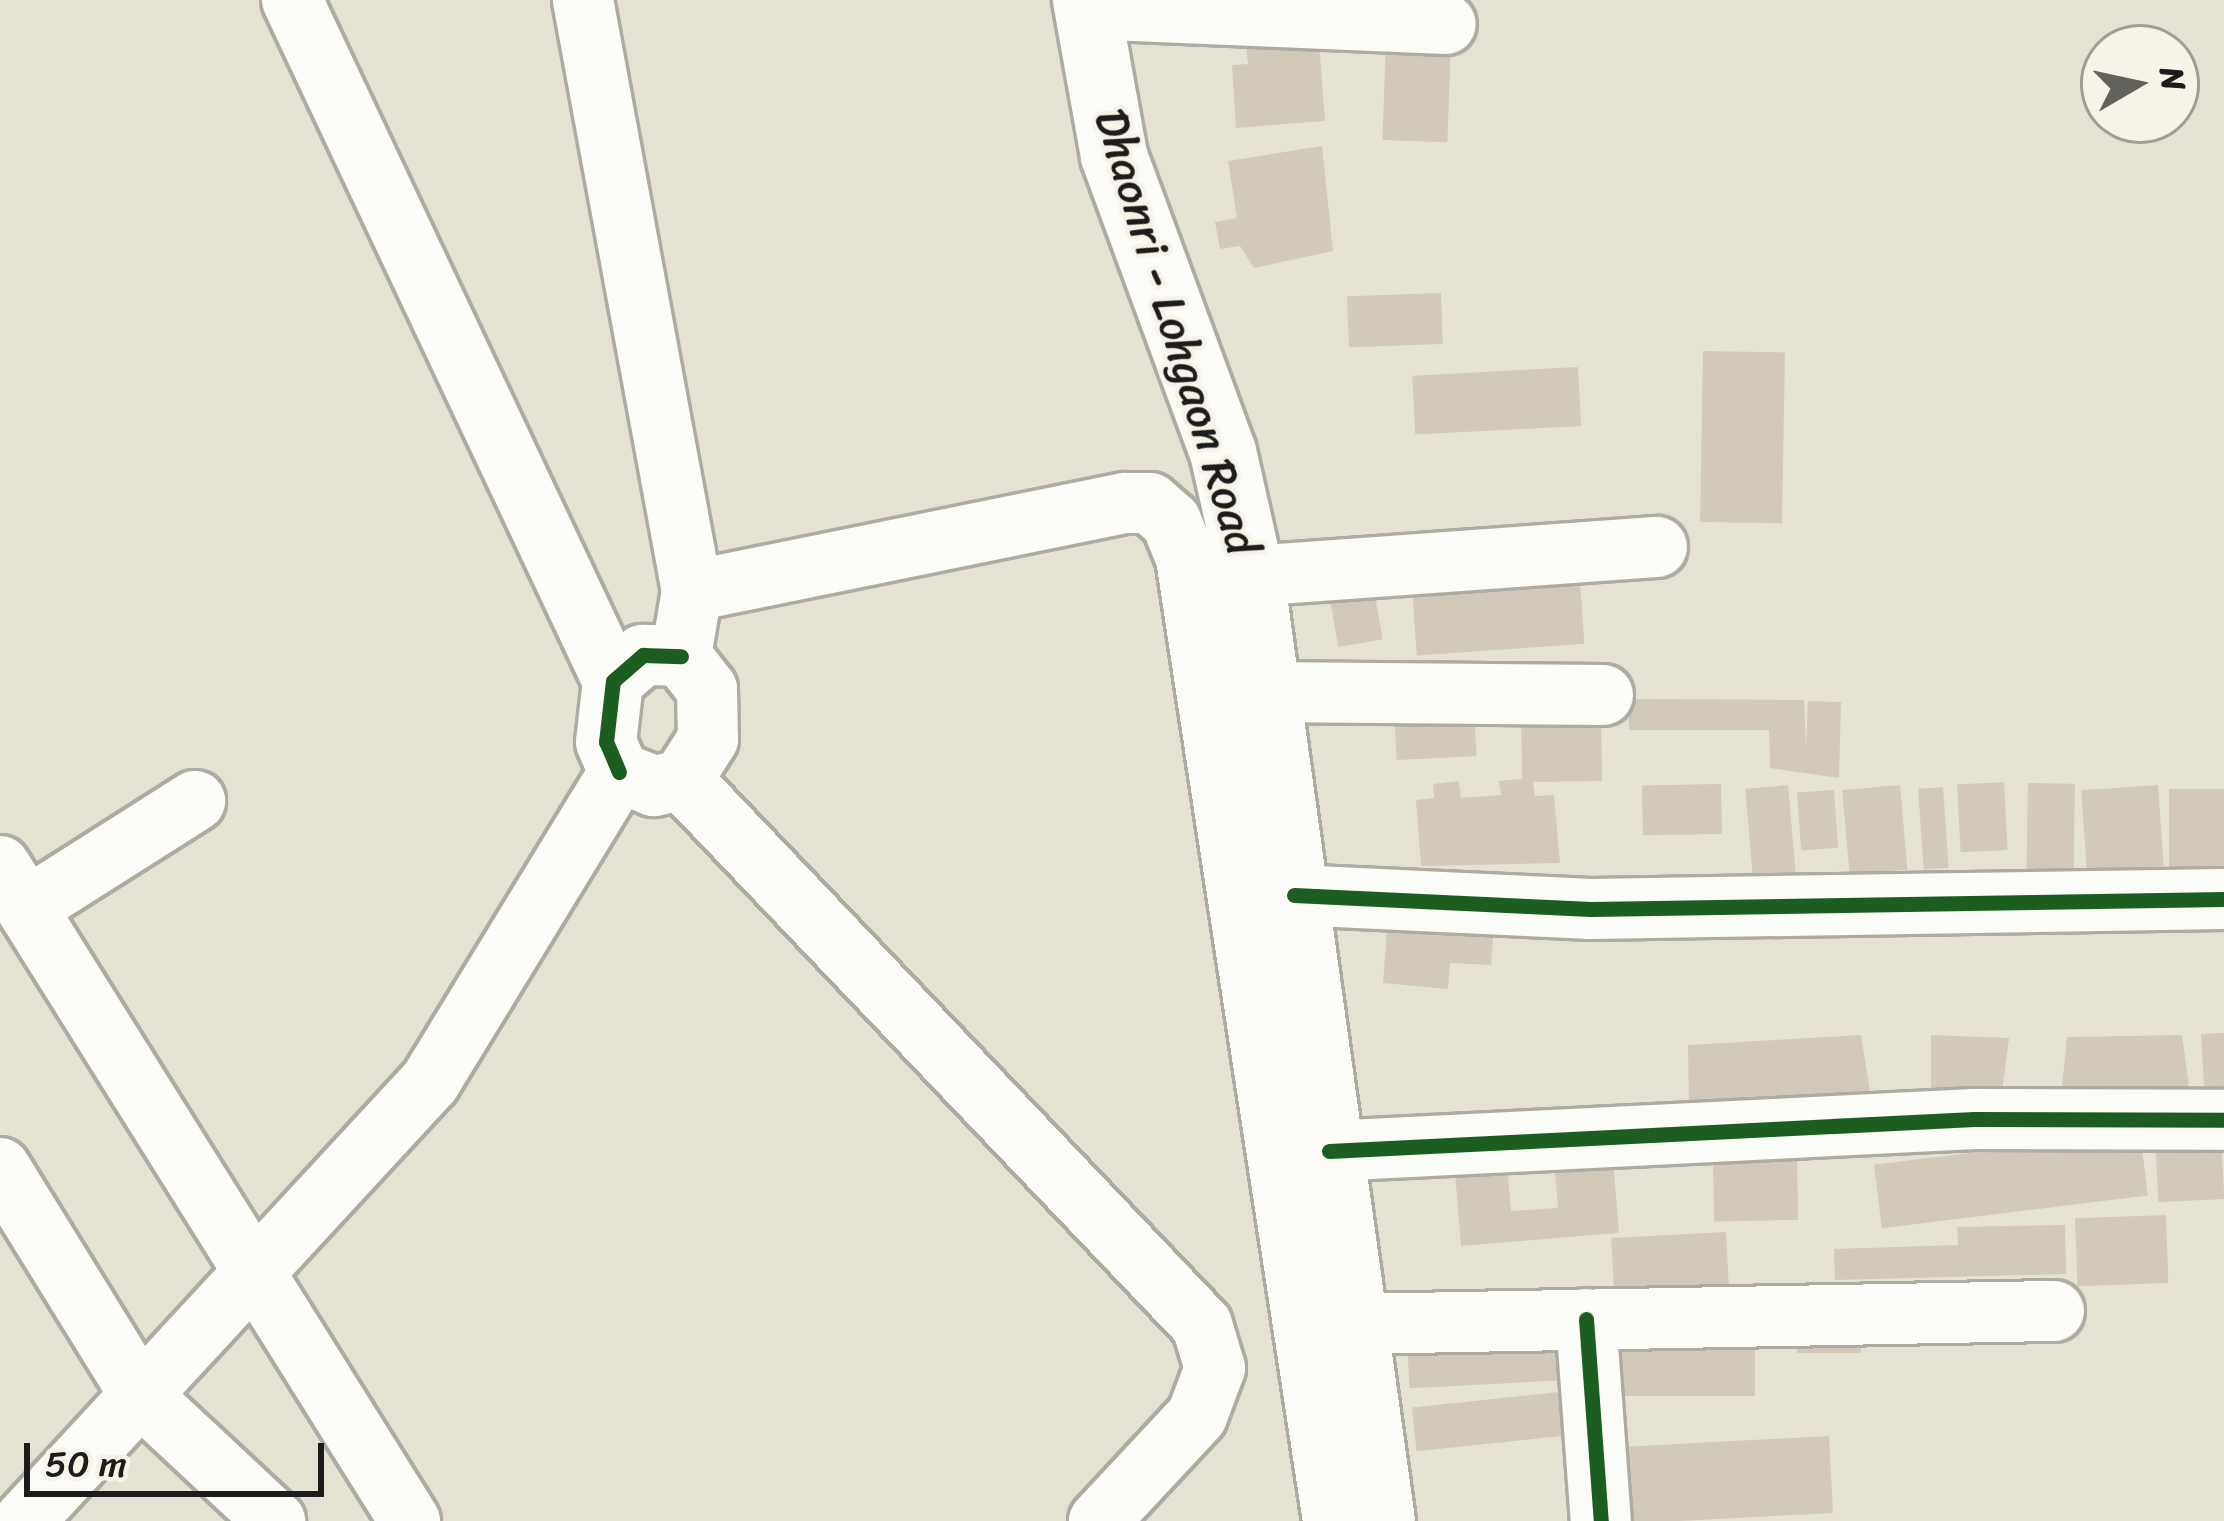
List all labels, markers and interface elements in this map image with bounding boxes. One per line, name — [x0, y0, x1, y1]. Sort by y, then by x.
north arrow — [2080, 24, 2200, 144]
text: N — [2142, 63, 2203, 95]
street label: Dhaonri - Lohgaon Road — [1083, 103, 1269, 561]
scale bar — [30, 1419, 330, 1493]
text: 50 m — [45, 1432, 127, 1496]

